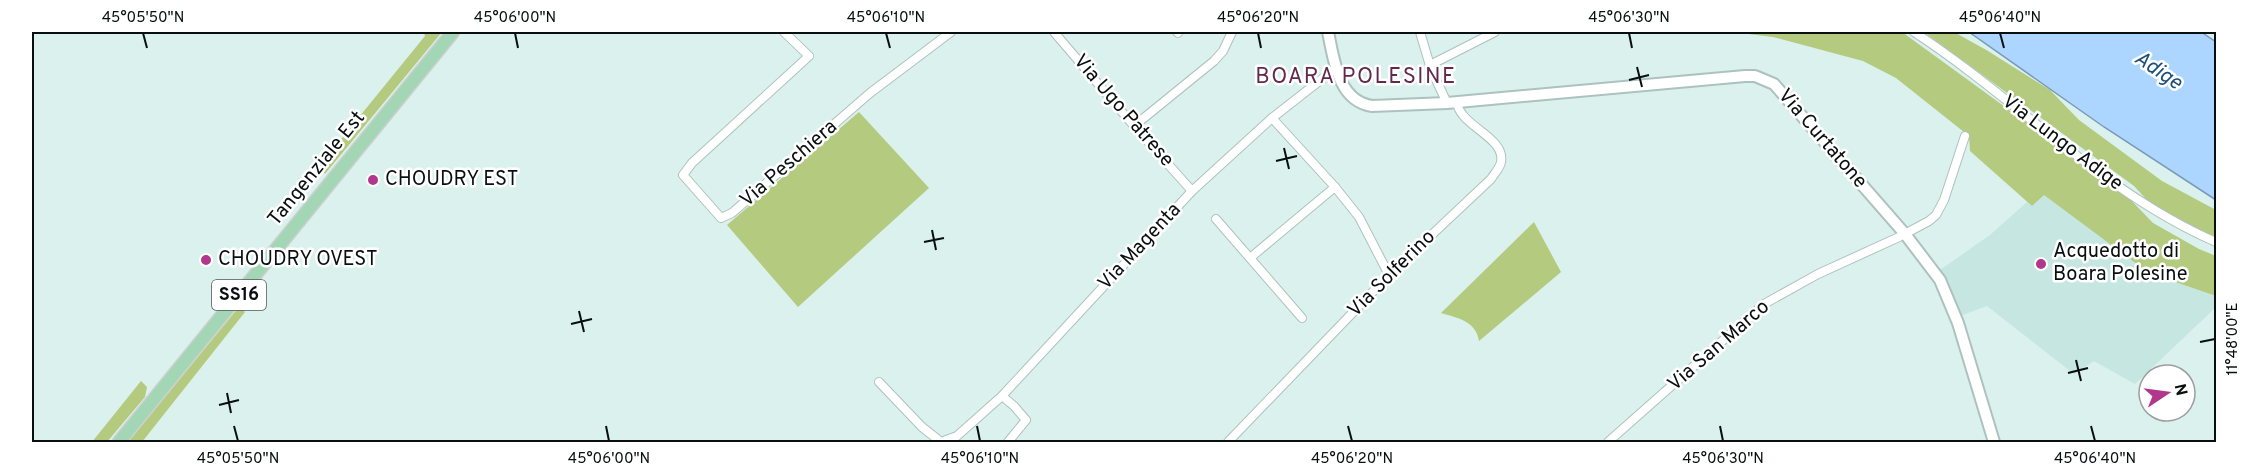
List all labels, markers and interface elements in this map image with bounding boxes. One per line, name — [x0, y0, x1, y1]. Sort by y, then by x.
text: 45°05'50"N — [102, 9, 184, 28]
text: 45°06'00"N — [474, 9, 556, 28]
text: 45°06'10"N — [847, 9, 925, 28]
text: 45°06'20"N — [1217, 9, 1299, 28]
text: 45°06'30"N — [1588, 9, 1670, 28]
text: 45°06'40"N — [1959, 9, 2041, 28]
water label: Adige — [2129, 45, 2188, 97]
street label: Via Ugo Patrese — [1067, 49, 1179, 173]
district label: BOARA POLESINE — [1255, 64, 1457, 91]
street label: Via Curtatone — [1771, 84, 1873, 194]
street label: Via Lungo Adige — [1996, 89, 2128, 197]
street label: Tangenziale Est — [263, 106, 371, 232]
street label: Via Peschiera — [735, 115, 843, 213]
place label: CHOUDRY EST — [385, 167, 518, 193]
marker: CHOUDRY EST — [366, 173, 380, 187]
street label: Via Magenta — [1093, 198, 1187, 296]
street label: Via Solferino — [1343, 225, 1441, 323]
place label: Acquedotto di Boara Polesine — [2053, 239, 2188, 288]
place label: CHOUDRY OVEST — [218, 247, 378, 273]
marker: CHOUDRY OVEST — [199, 253, 213, 267]
marker: Acquedotto di Boara Polesine — [2034, 257, 2048, 271]
road number: SS16 — [212, 280, 266, 310]
street label: Via San Marco — [1663, 295, 1775, 397]
text: 11°48'00"E — [2224, 302, 2243, 376]
north arrow — [2137, 363, 2197, 423]
text: N — [2169, 382, 2191, 398]
text: 45°05'50"N — [197, 450, 279, 469]
text: 45°06'00"N — [568, 450, 650, 469]
text: 45°06'10"N — [941, 450, 1019, 469]
text: 45°06'20"N — [1311, 450, 1393, 469]
text: 45°06'30"N — [1682, 450, 1764, 469]
text: 45°06'40"N — [2054, 450, 2136, 469]

